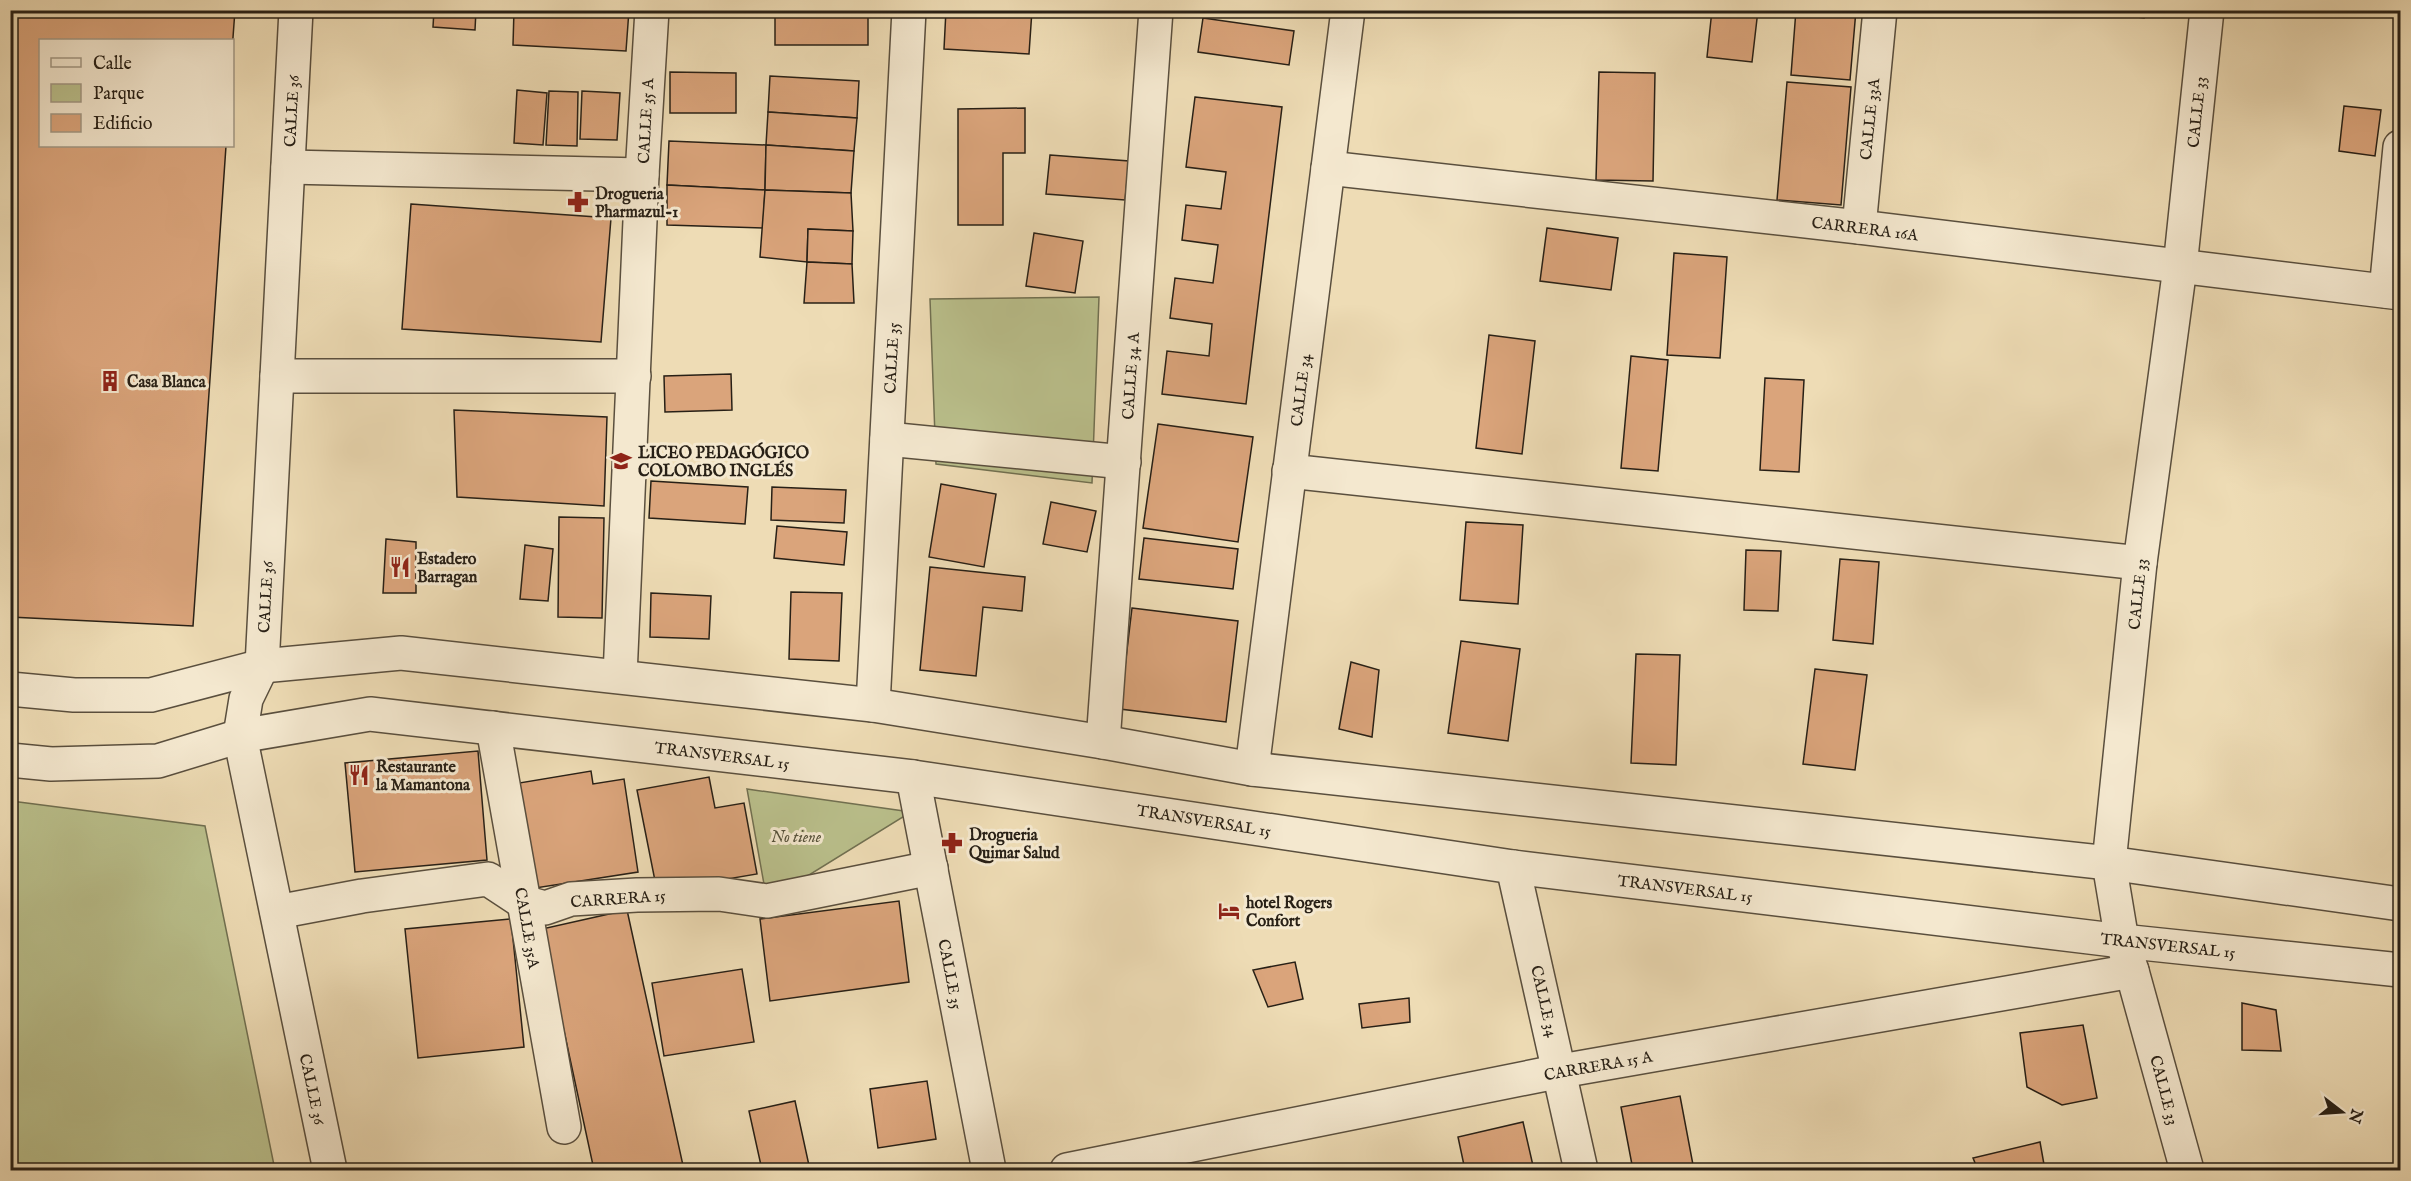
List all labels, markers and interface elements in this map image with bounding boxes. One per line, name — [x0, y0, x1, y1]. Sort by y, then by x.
legend — [39, 39, 234, 147]
text: Calle — [93, 53, 132, 76]
street label: CALLE 36 — [281, 74, 305, 148]
street label: CALLE 33A — [1857, 76, 1885, 161]
street label: CALLE 33 — [2184, 76, 2212, 149]
street label: CALLE 35 A — [635, 77, 659, 164]
text: Parque — [93, 83, 144, 106]
text: Edificio — [93, 113, 153, 136]
place label: Drogueria Pharmazul-1 — [595, 185, 678, 223]
pharmacy icon: Drogueria Pharmazul-1 — [566, 190, 590, 214]
street label: CARRERA 16A — [1810, 214, 1920, 247]
street label: CALLE 35 — [881, 322, 905, 394]
street label: CALLE 34 A — [1119, 331, 1145, 421]
street label: CALLE 34 — [1288, 352, 1316, 428]
building icon: Casa Blanca — [98, 369, 122, 393]
place label: Casa Blanca — [127, 373, 207, 393]
place label: LICEO PEDAGÓGICO COLOMBO INGLÉS — [638, 442, 809, 482]
school or university icon: LICEO PEDAGÓGICO COLOMBO INGLÉS — [609, 449, 633, 473]
place label: Estadero Barragan — [417, 550, 478, 588]
restaurant icon: Estadero Barragan — [388, 555, 412, 579]
street label: CALLE 33 — [2125, 558, 2153, 631]
street label: CALLE 36 — [255, 560, 279, 634]
street label: TRANSVERSAL 15 — [653, 739, 791, 775]
place label: Restaurante la Mamantona — [375, 758, 471, 796]
restaurant icon: Restaurante la Mamantona — [347, 763, 371, 787]
street label: TRANSVERSAL 15 — [1135, 801, 1272, 842]
place label: Drogueria Quimar Salud — [969, 826, 1060, 864]
park label: No tiene — [771, 828, 822, 848]
pharmacy icon: Drogueria Quimar Salud — [940, 831, 964, 855]
street label: TRANSVERSAL 15 — [1616, 872, 1754, 908]
street label: CALLE 35A — [509, 886, 543, 972]
street label: CARRERA 15 — [570, 887, 667, 913]
place label: hotel Rogers Confort — [1245, 894, 1332, 932]
hotel icon: hotel Rogers Confort — [1217, 899, 1241, 923]
street label: TRANSVERSAL 15 — [2099, 930, 2237, 964]
street label: CALLE 35 — [932, 937, 966, 1011]
street label: CALLE 34 — [1525, 963, 1561, 1040]
street label: CARRERA 15 A — [1542, 1047, 1655, 1086]
street label: CALLE 36 — [294, 1052, 328, 1127]
street label: CALLE 33 — [2144, 1053, 2182, 1128]
north arrow — [2312, 1082, 2372, 1142]
text: N — [2343, 1105, 2366, 1125]

